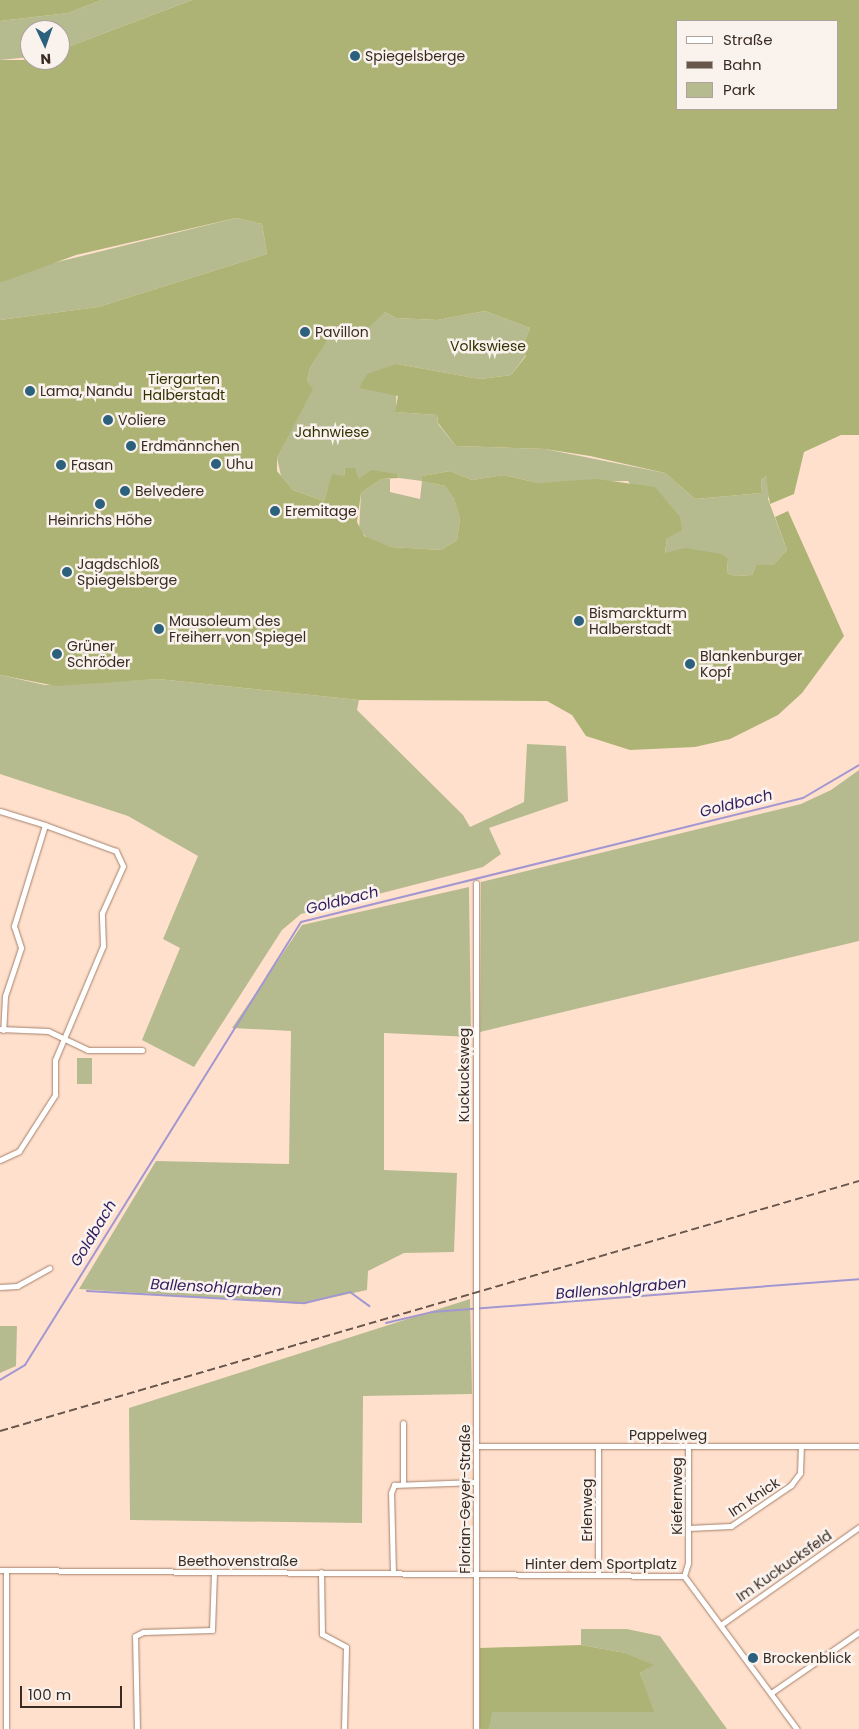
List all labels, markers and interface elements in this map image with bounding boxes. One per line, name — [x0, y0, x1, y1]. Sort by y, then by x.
north arrow — [20, 20, 70, 70]
legend — [676, 20, 839, 110]
text: Straße — [723, 29, 773, 50]
place label: Spiegelsberge — [365, 48, 465, 64]
text: N — [40, 49, 52, 69]
marker: Spiegelsberge — [349, 50, 361, 62]
text: Bahn — [723, 54, 762, 75]
text: Park — [723, 79, 755, 100]
place label: Pavillon — [315, 324, 369, 340]
marker: Pavillon — [299, 326, 311, 338]
park label: Volkswiese — [450, 338, 526, 354]
park label: Tiergarten Halberstadt — [143, 371, 225, 404]
place label: Lama, Nandu — [40, 383, 133, 399]
marker: Lama, Nandu — [24, 385, 36, 397]
place label: Voliere — [118, 412, 166, 428]
marker: Voliere — [102, 414, 114, 426]
park label: Jahnwiese — [295, 424, 369, 440]
place label: Erdmännchen — [141, 438, 240, 454]
marker: Erdmännchen — [125, 440, 137, 452]
place label: Uhu — [226, 456, 253, 472]
place label: Fasan — [71, 457, 113, 473]
marker: Uhu — [210, 458, 222, 470]
marker: Fasan — [55, 459, 67, 471]
place label: Belvedere — [135, 483, 204, 499]
marker: Belvedere — [119, 485, 131, 497]
marker: Heinrichs Höhe — [94, 498, 106, 510]
place label: Eremitage — [285, 503, 357, 519]
marker: Eremitage — [269, 505, 281, 517]
place label: Heinrichs Höhe — [48, 512, 152, 528]
place label: Jagdschloß Spiegelsberge — [77, 556, 177, 588]
marker: Jagdschloß Spiegelsberge — [61, 566, 73, 578]
place label: Bismarckturm Halberstadt — [589, 605, 687, 638]
place label: Mausoleum des Freiherr von Spiegel — [169, 613, 306, 646]
marker: Bismarckturm Halberstadt — [573, 615, 585, 627]
marker: Mausoleum des Freiherr von Spiegel — [153, 623, 165, 635]
place label: Grüner Schröder — [67, 638, 130, 670]
marker: Grüner Schröder — [51, 648, 63, 660]
place label: Blankenburger Kopf — [700, 648, 802, 680]
marker: Blankenburger Kopf — [684, 658, 696, 670]
water label: Goldbach — [698, 785, 774, 821]
water label: Goldbach — [304, 882, 380, 918]
street label: Kuckucksweg — [456, 1028, 472, 1122]
water label: Goldbach — [66, 1197, 120, 1269]
water label: Ballensohlgraben — [555, 1273, 687, 1303]
water label: Ballensohlgraben — [150, 1275, 282, 1299]
street label: Florian-Geyer-Straße — [457, 1424, 473, 1574]
street label: Pappelweg — [629, 1427, 707, 1443]
street label: Kiefernweg — [669, 1457, 685, 1535]
street label: Im Knick — [725, 1474, 783, 1520]
street label: Erlenweg — [579, 1478, 595, 1542]
street label: Im Kuckucksfeld — [733, 1527, 835, 1605]
street label: Beethovenstraße — [178, 1553, 298, 1569]
street label: Hinter dem Sportplatz — [525, 1556, 677, 1572]
place label: Brockenblick — [763, 1650, 851, 1666]
marker: Brockenblick — [747, 1652, 759, 1664]
scale bar — [22, 1676, 125, 1708]
text: 100 m — [28, 1684, 71, 1705]

